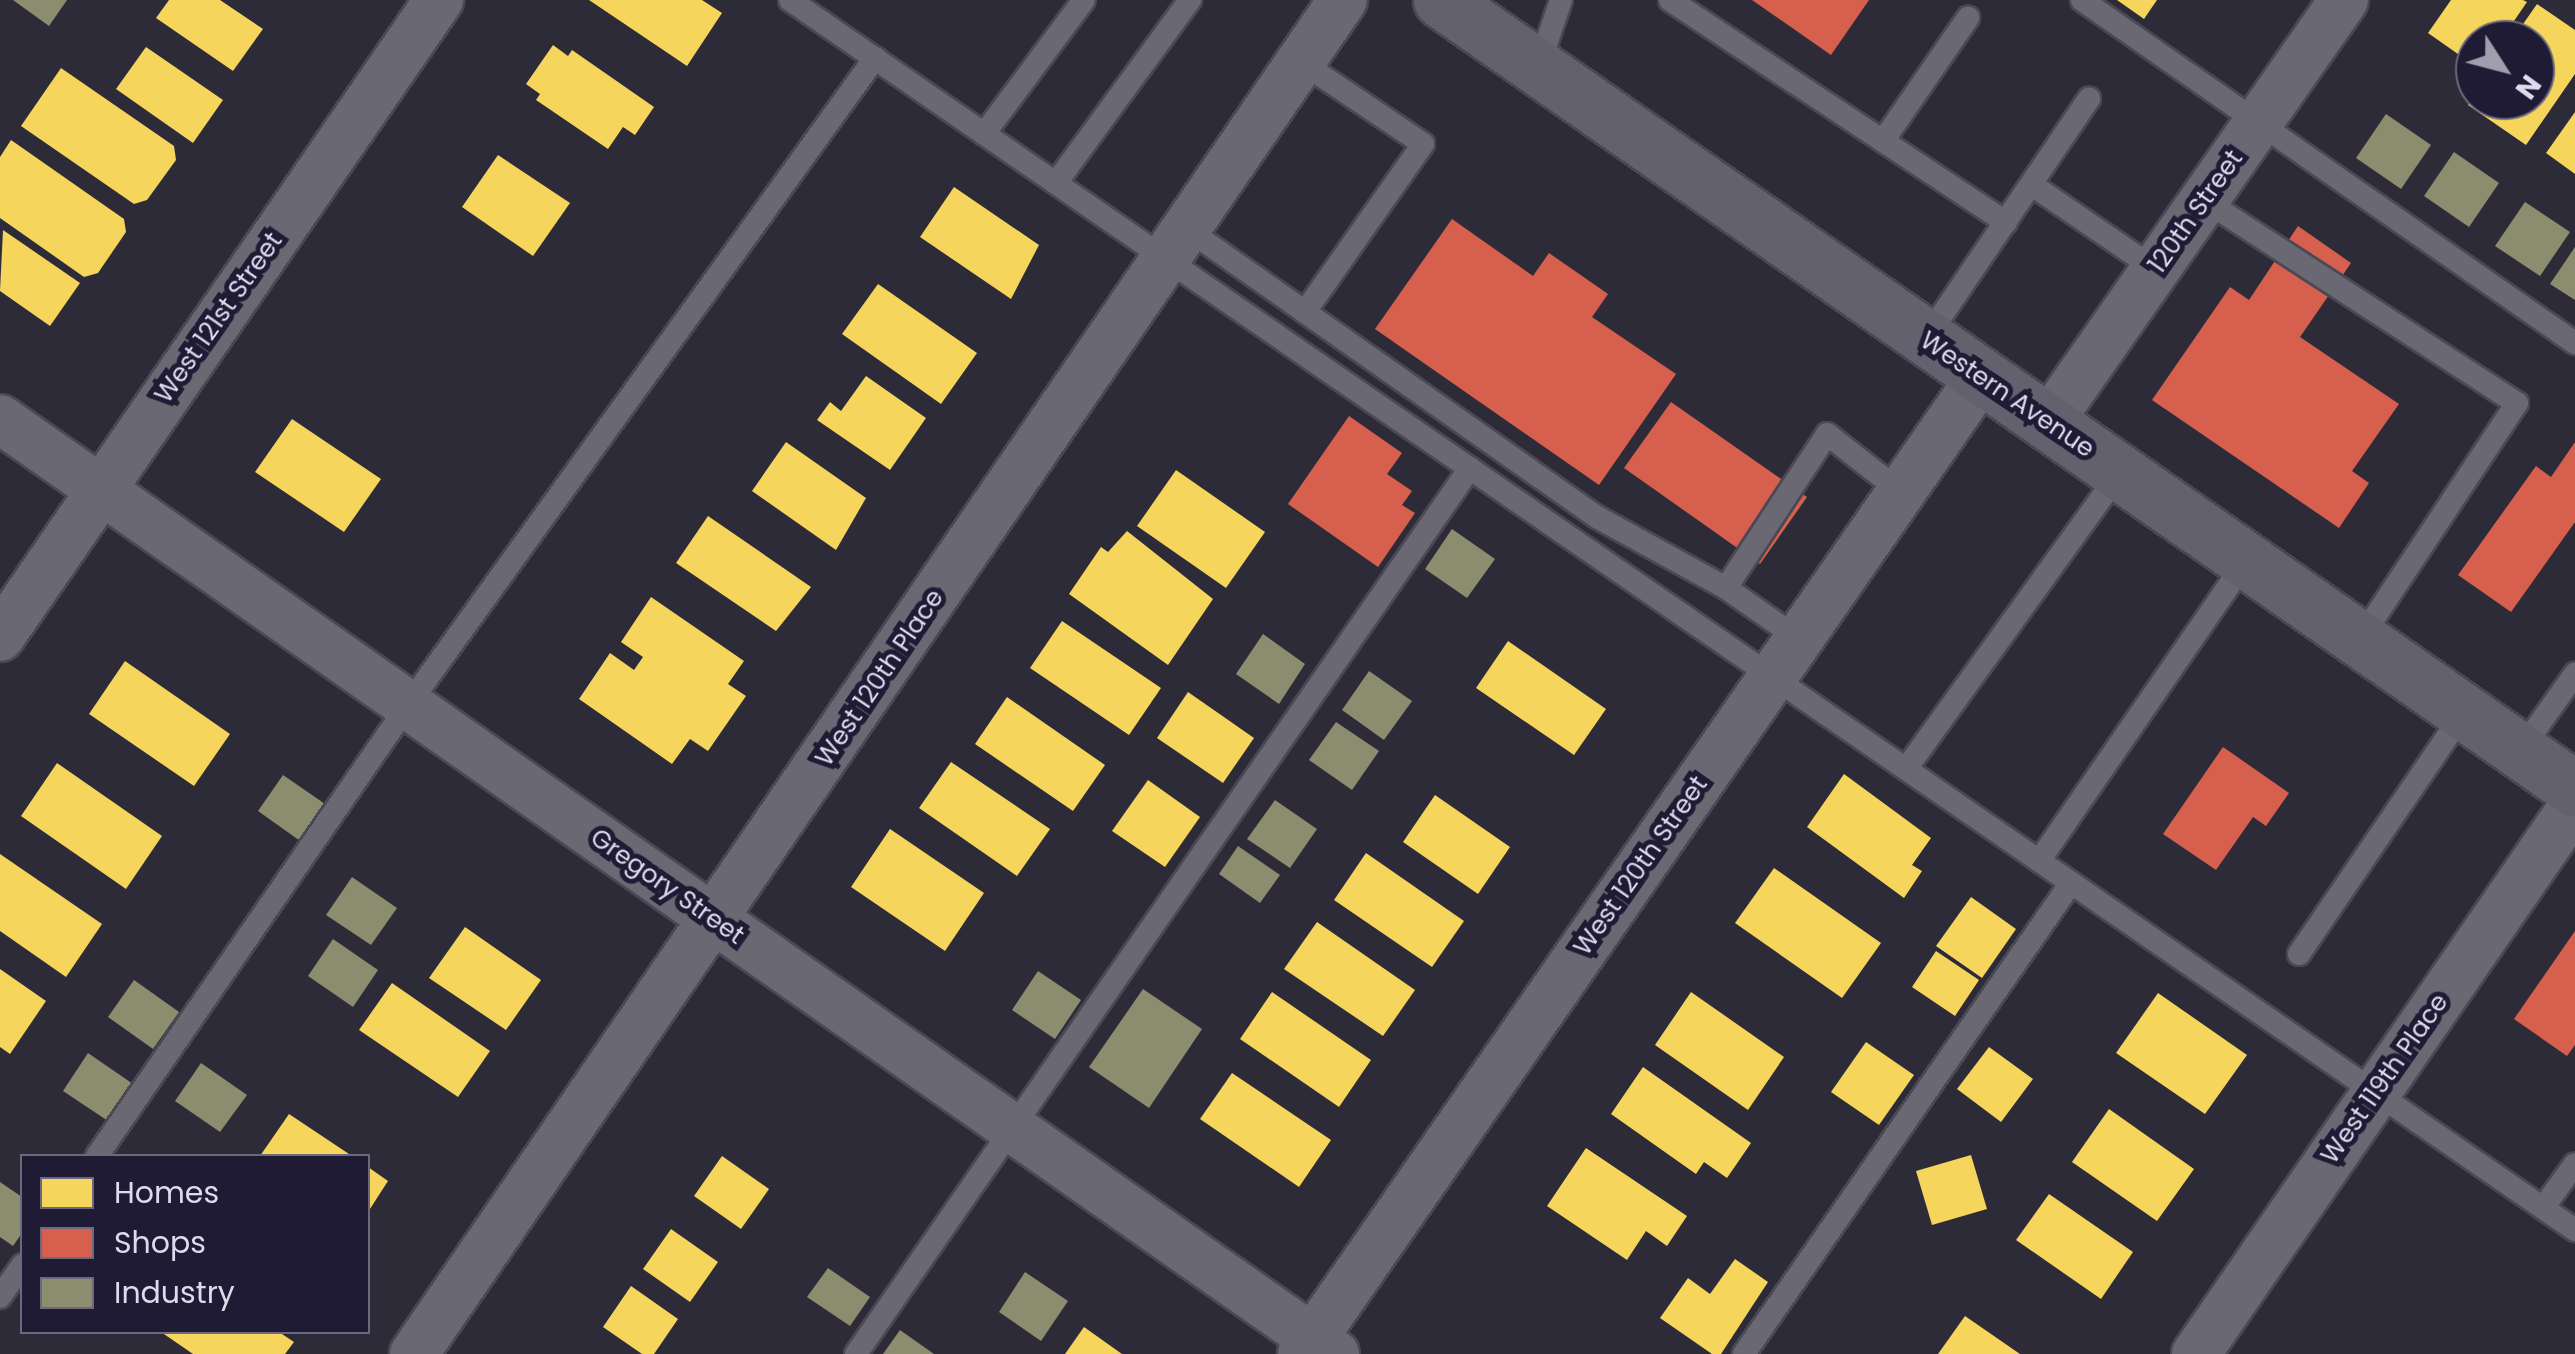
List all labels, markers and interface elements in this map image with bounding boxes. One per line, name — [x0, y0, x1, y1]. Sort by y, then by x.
north arrow — [2455, 20, 2555, 120]
text: N — [2506, 67, 2550, 107]
street label: 120th Street — [2143, 145, 2249, 279]
street label: West 121st Street — [149, 227, 289, 409]
street label: Western Avenue — [1914, 326, 2100, 464]
street label: West 120th Place — [810, 584, 950, 772]
street label: West 120th Street — [1568, 771, 1714, 961]
street label: Gregory Street — [584, 823, 750, 951]
street label: West 119th Place — [2315, 988, 2455, 1170]
legend — [20, 1154, 370, 1334]
text: Homes — [114, 1171, 219, 1214]
text: Shops — [114, 1221, 206, 1264]
text: Industry — [114, 1271, 235, 1314]

